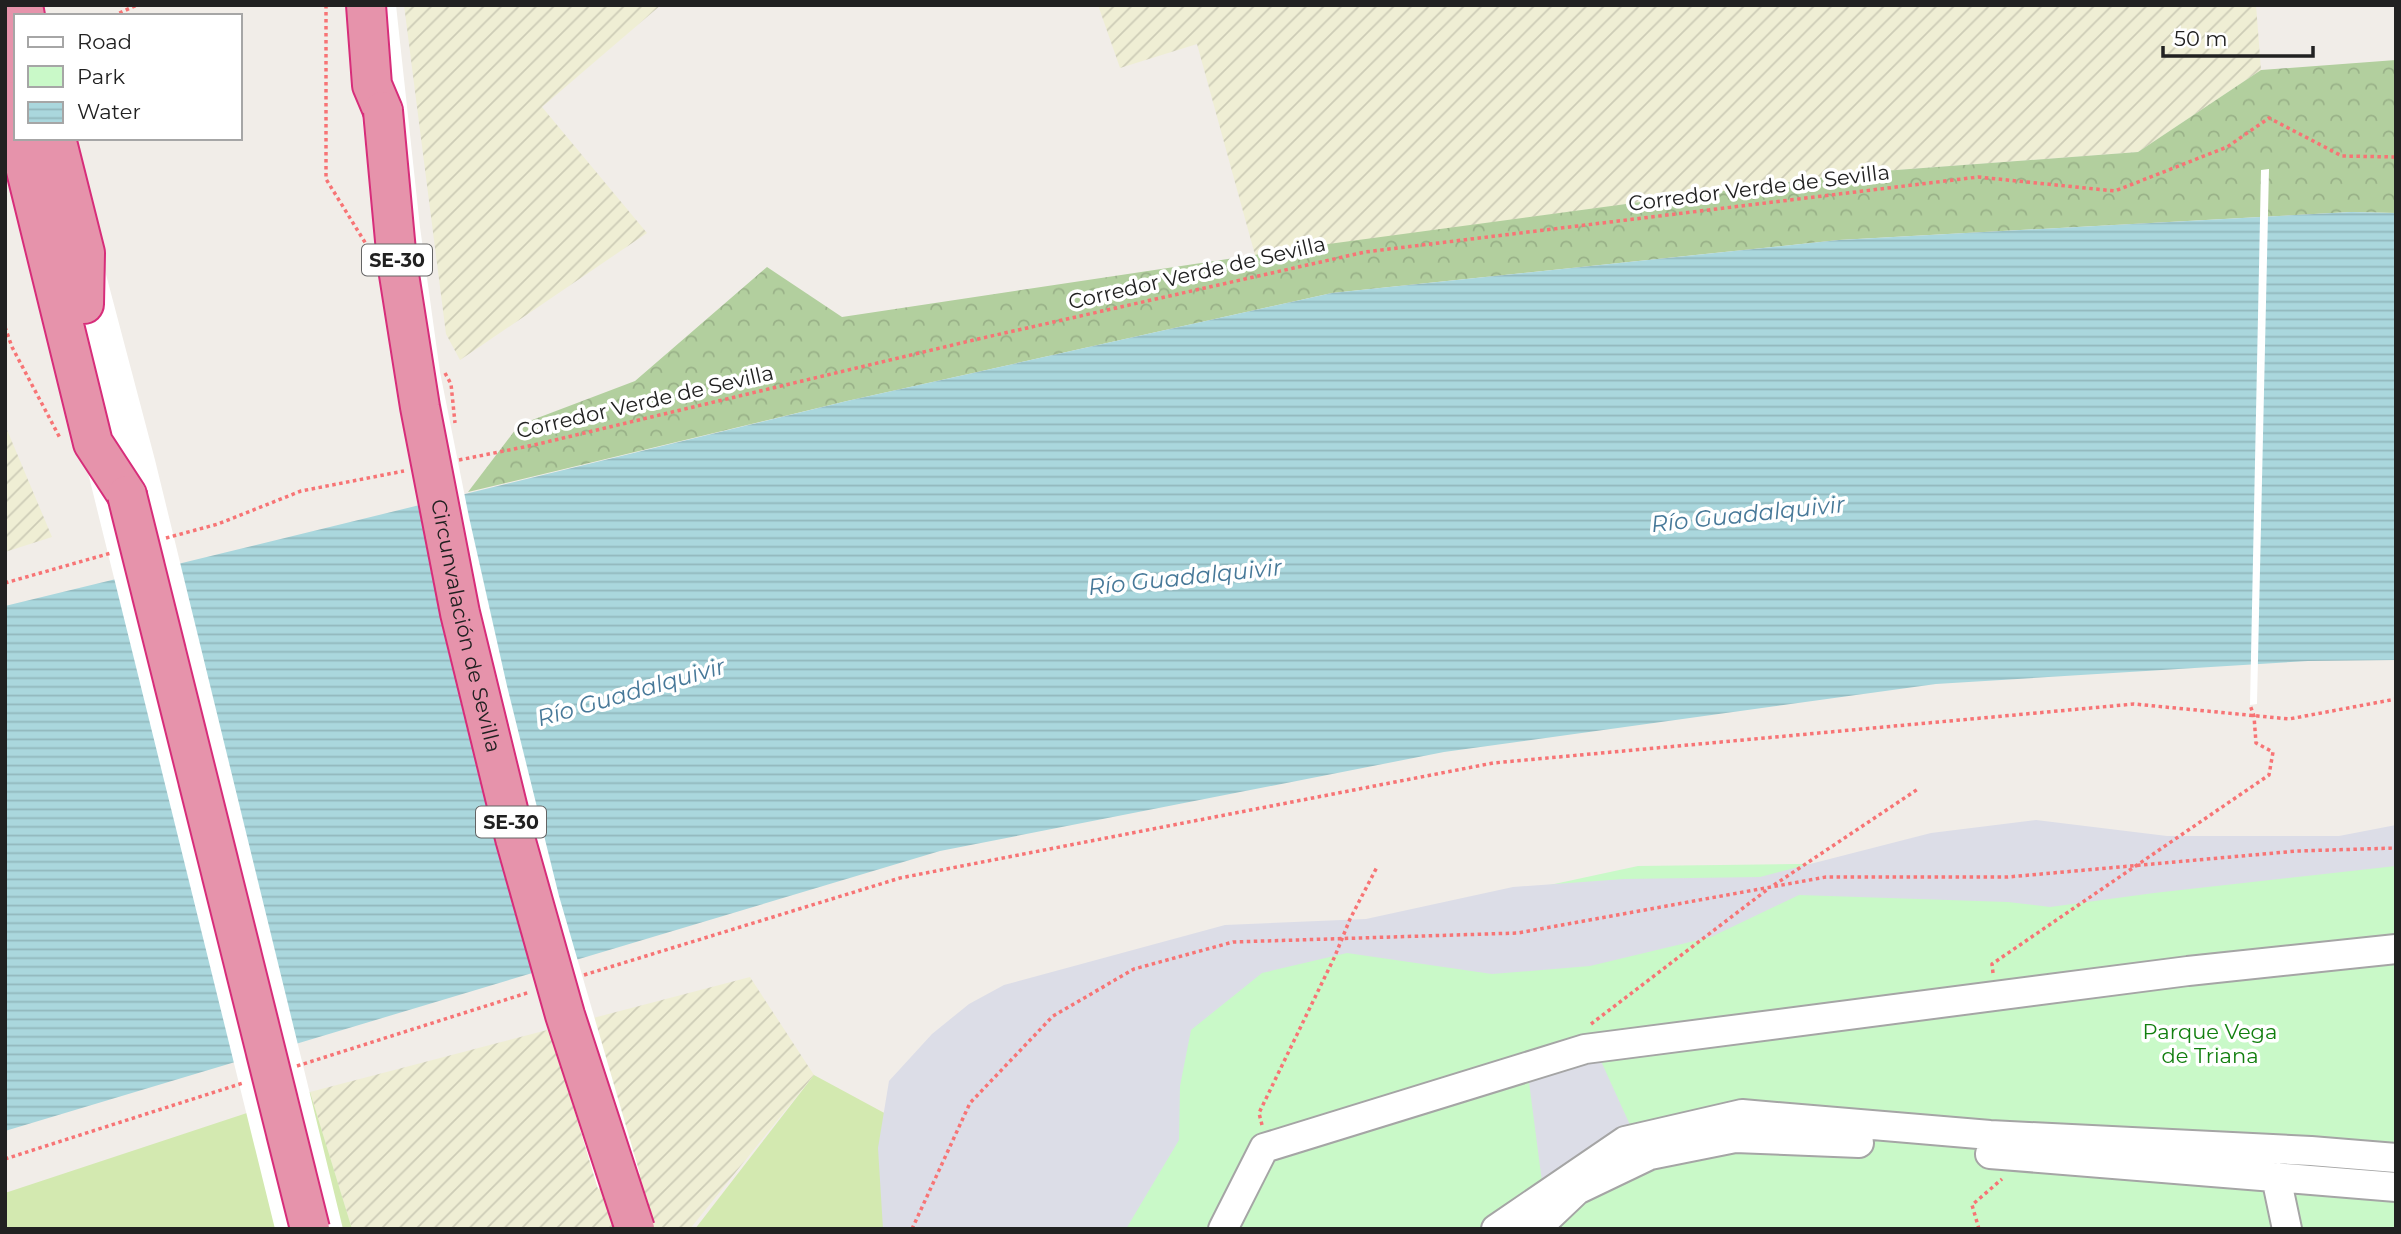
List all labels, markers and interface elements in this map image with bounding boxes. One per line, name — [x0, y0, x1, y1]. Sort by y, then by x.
legend — [14, 14, 242, 140]
scale bar — [2163, 14, 2314, 58]
text: 50 m — [2174, 26, 2228, 51]
text: Road — [77, 29, 132, 54]
text: Park — [77, 64, 125, 89]
text: Water — [77, 99, 141, 124]
street label: Corredor Verde de Sevilla — [1627, 159, 1891, 216]
street label: Corredor Verde de Sevilla — [1066, 231, 1328, 314]
road number: SE-30 — [362, 244, 432, 276]
street label: Corredor Verde de Sevilla — [514, 360, 776, 443]
water label: Río Guadalquivir — [1650, 490, 1847, 538]
street label: Circunvalación de Sevilla — [426, 497, 507, 755]
water label: Río Guadalquivir — [1087, 553, 1284, 601]
water label: Río Guadalquivir — [534, 652, 729, 732]
road number: SE-30 — [476, 806, 546, 838]
park label: Parque Vega de Triana — [2143, 1019, 2277, 1068]

